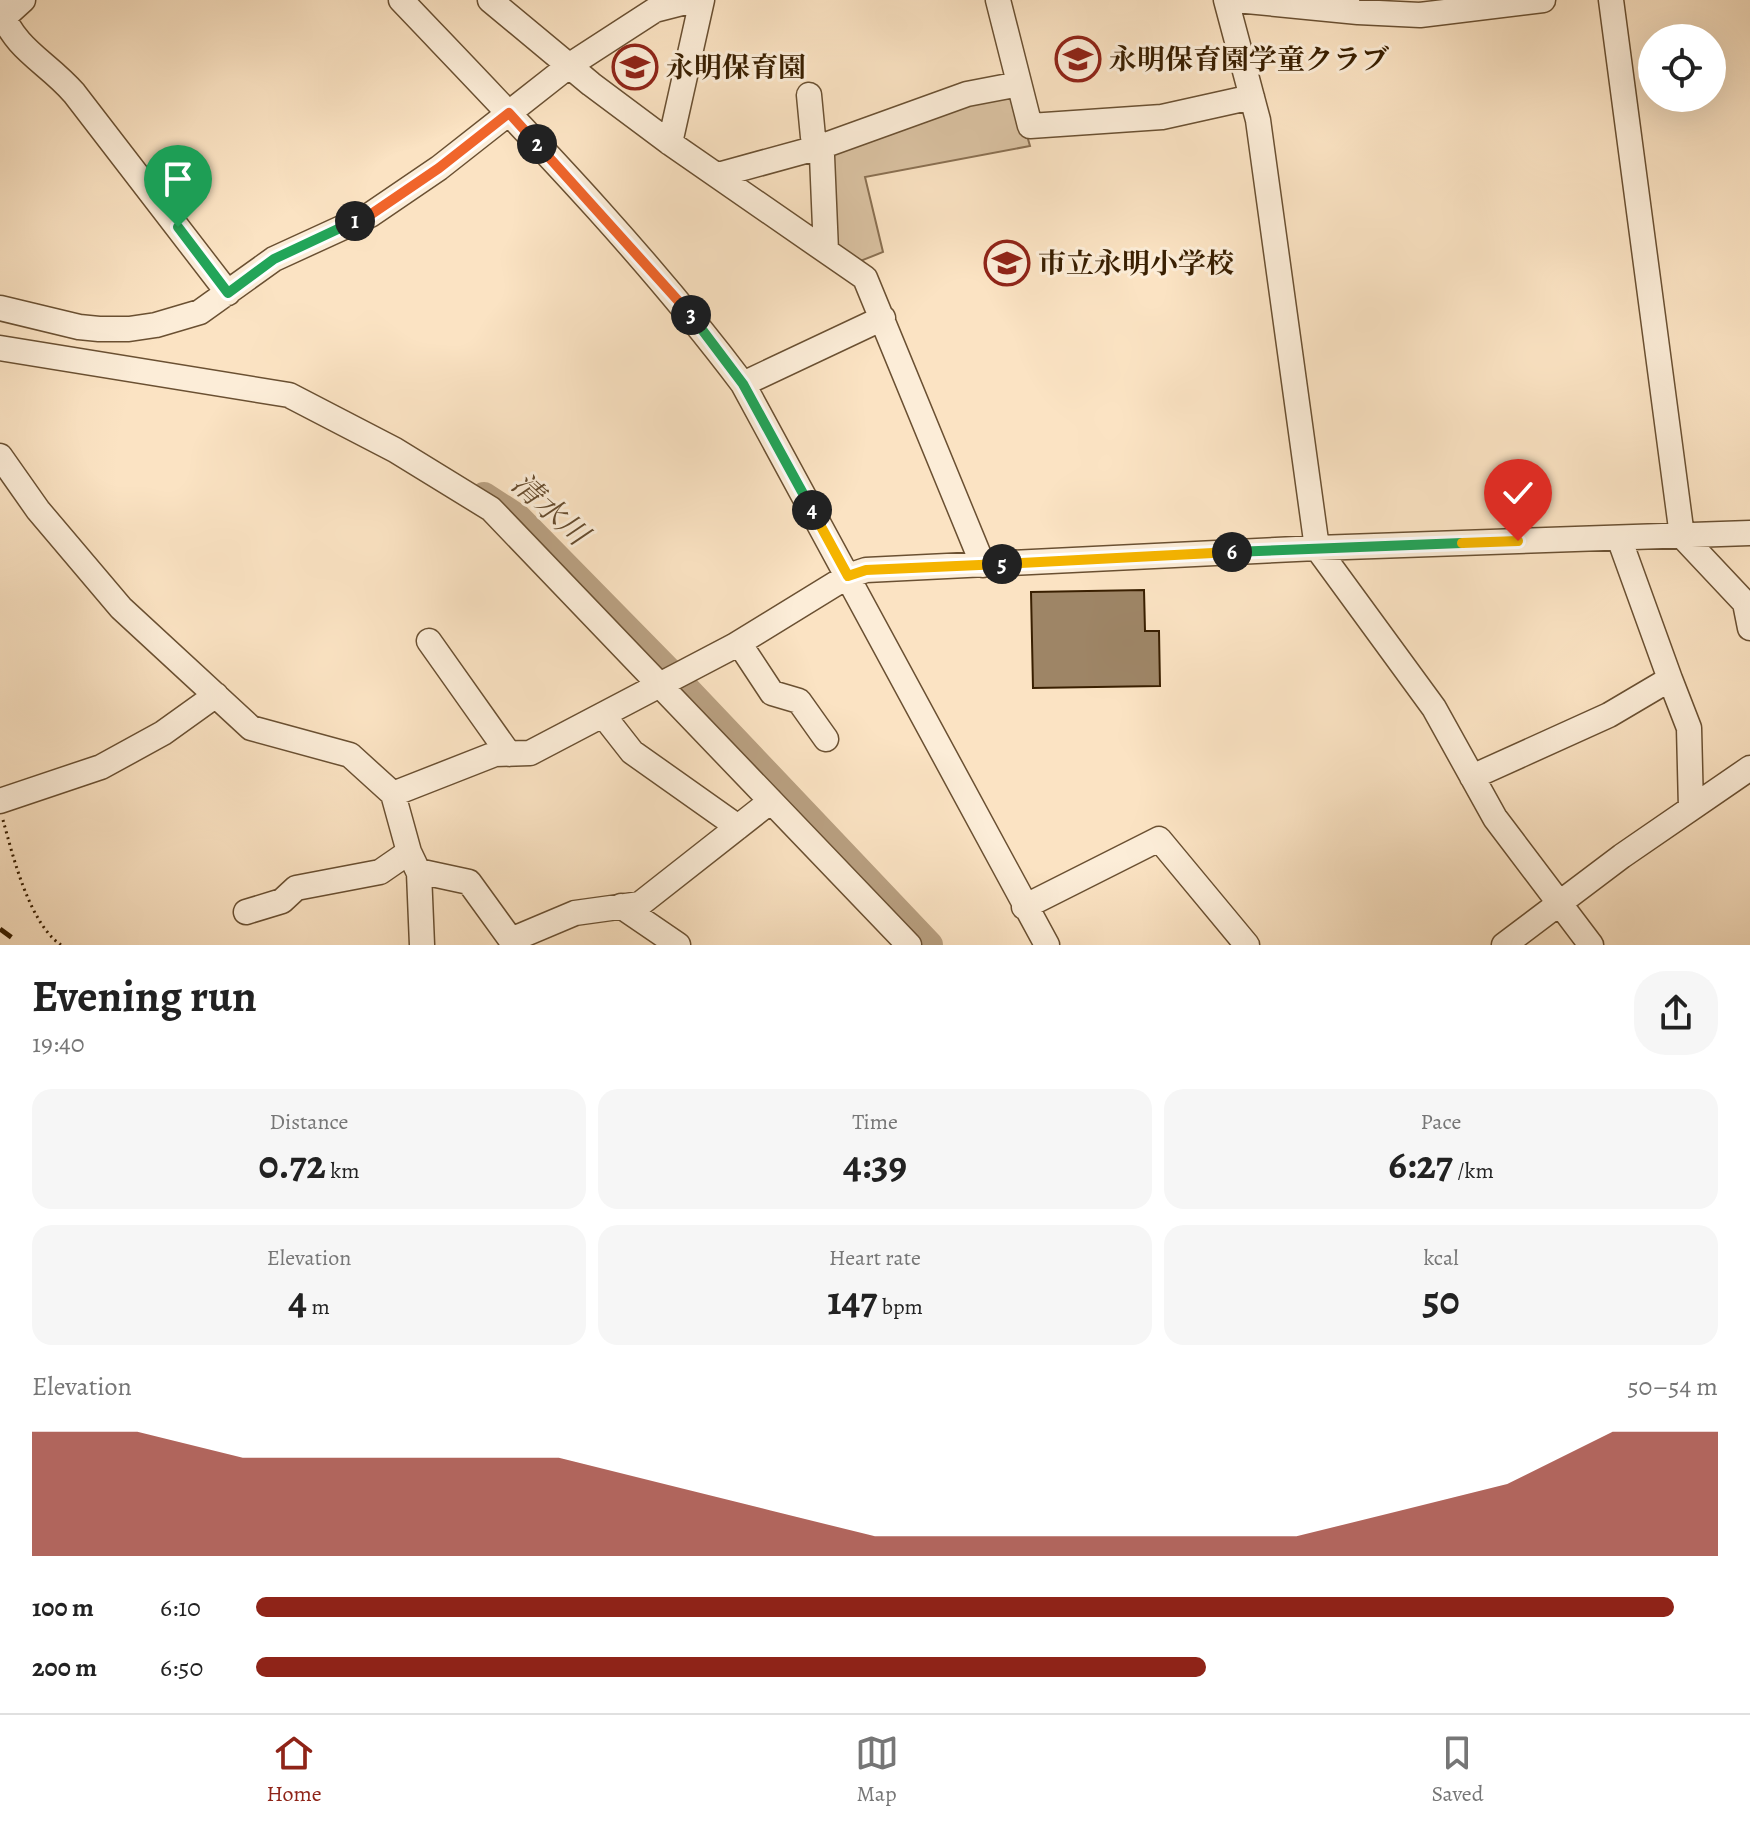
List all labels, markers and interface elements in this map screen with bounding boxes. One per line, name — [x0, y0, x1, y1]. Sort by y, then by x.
map controls — [1638, 24, 1726, 112]
button: locate — [1638, 24, 1726, 112]
school or university icon: 永明保育園学童クラブ — [1054, 35, 1102, 83]
place label: 永明保育園学童クラブ — [1109, 41, 1389, 79]
school or university icon: 永明保育園 — [611, 43, 659, 91]
place label: 永明保育園 — [666, 49, 806, 87]
pin: 2 — [517, 124, 557, 164]
text: 2 — [532, 129, 542, 159]
pin — [144, 145, 212, 227]
icon: arrive — [156, 157, 200, 201]
pin: 1 — [335, 201, 375, 241]
text: 1 — [351, 206, 359, 236]
school or university icon: 市立永明小学校 — [983, 239, 1031, 287]
place label: 市立永明小学校 — [1038, 245, 1234, 283]
pin: 3 — [671, 295, 711, 335]
text: 3 — [686, 300, 696, 330]
pin — [1484, 459, 1552, 541]
water label: 清水川 — [503, 464, 599, 556]
icon: check — [1496, 471, 1540, 515]
pin: 4 — [792, 490, 832, 530]
text: 4 — [807, 495, 817, 525]
pin: 6 — [1212, 532, 1252, 572]
text: 6 — [1227, 537, 1237, 567]
pin: 5 — [982, 544, 1022, 584]
text: 5 — [997, 549, 1007, 579]
text: Evening run — [32, 966, 257, 1026]
button: share — [1634, 971, 1718, 1055]
text: 19:40 — [32, 1026, 85, 1061]
text: Distance — [270, 1107, 348, 1137]
text: Time — [852, 1107, 898, 1137]
text: Pace — [1421, 1107, 1461, 1137]
text: 0.72 — [258, 1137, 326, 1192]
text: 4:39 — [843, 1137, 907, 1192]
text: 6:27 — [1388, 1137, 1453, 1192]
text: km — [326, 1156, 360, 1186]
text: /km — [1453, 1156, 1494, 1186]
text: Elevation — [267, 1243, 351, 1273]
text: Heart rate — [829, 1243, 921, 1273]
text: kcal — [1423, 1243, 1459, 1273]
text: 4 — [288, 1273, 307, 1328]
text: 147 — [827, 1273, 877, 1328]
text: 50 — [1422, 1273, 1460, 1328]
text: m — [307, 1292, 330, 1322]
text: bpm — [877, 1292, 923, 1322]
text: Elevation — [32, 1369, 132, 1404]
text: 50–54 m — [1627, 1369, 1718, 1404]
text: 100 m — [32, 1590, 94, 1625]
text: 6:10 — [160, 1590, 201, 1625]
text: 200 m — [32, 1650, 97, 1685]
text: 6:50 — [160, 1650, 203, 1685]
tab: Home — [266, 1731, 322, 1809]
tab: Map — [855, 1731, 899, 1809]
tab: Saved — [1431, 1731, 1484, 1809]

